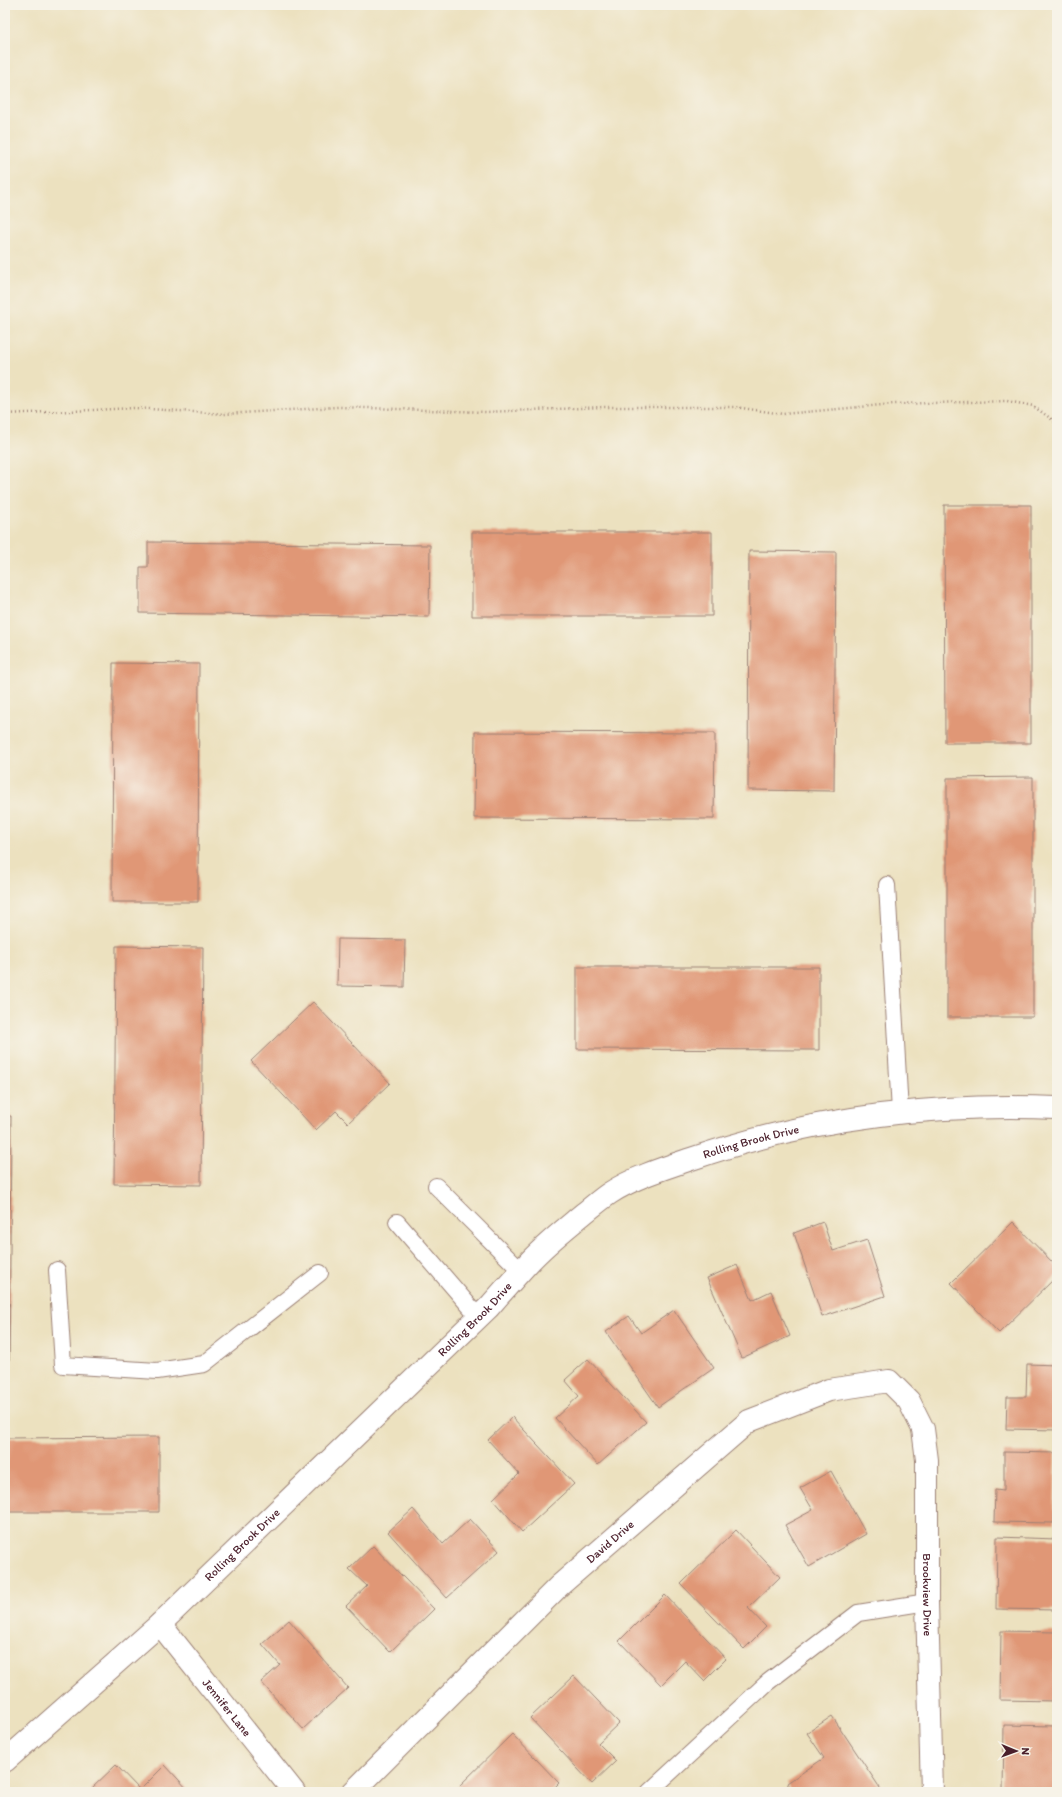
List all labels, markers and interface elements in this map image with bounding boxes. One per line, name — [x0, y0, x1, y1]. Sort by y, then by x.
street label: Rolling Brook Drive — [701, 1122, 801, 1162]
street label: Rolling Brook Drive — [435, 1279, 515, 1359]
street label: Rolling Brook Drive — [202, 1505, 283, 1584]
street label: David Drive — [583, 1517, 637, 1566]
street label: Brookview Drive — [920, 1553, 935, 1637]
street label: Jennifer Lane — [199, 1676, 254, 1740]
north arrow — [996, 1731, 1036, 1771]
text: N — [1019, 1747, 1032, 1755]

